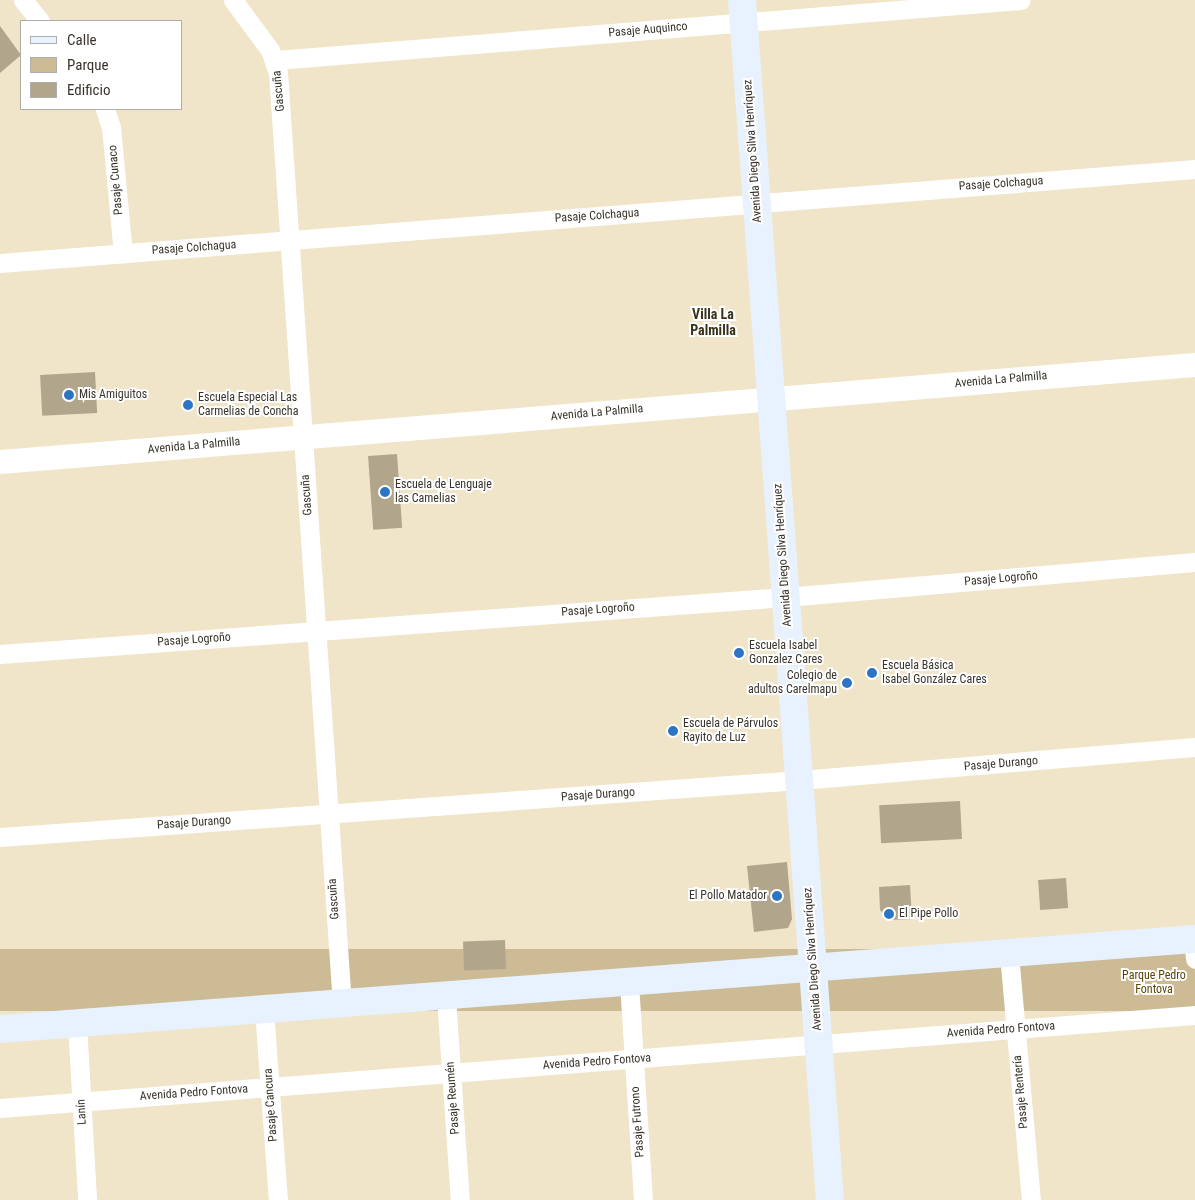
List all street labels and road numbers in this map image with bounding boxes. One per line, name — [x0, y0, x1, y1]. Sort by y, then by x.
street label: Pasaje Auquinco — [608, 19, 688, 41]
street label: Gascuña — [270, 70, 288, 112]
street label: Avenida Diego Silva Henríquez — [741, 79, 765, 223]
street label: Pasaje Cunaco — [106, 144, 126, 216]
street label: Pasaje Colchagua — [958, 174, 1044, 194]
street label: Pasaje Colchagua — [554, 206, 640, 226]
street label: Pasaje Colchagua — [151, 238, 237, 258]
street label: Avenida La Palmilla — [954, 369, 1048, 391]
street label: Avenida La Palmilla — [550, 402, 644, 424]
street label: Avenida La Palmilla — [147, 435, 241, 457]
street label: Gascuña — [298, 474, 316, 516]
street label: Avenida Diego Silva Henríquez — [771, 483, 795, 627]
street label: Pasaje Logroño — [964, 569, 1038, 589]
street label: Pasaje Logroño — [561, 600, 635, 620]
street label: Pasaje Logroño — [157, 630, 231, 650]
street label: Pasaje Durango — [963, 754, 1039, 774]
street label: Pasaje Durango — [560, 785, 636, 805]
street label: Pasaje Durango — [156, 813, 232, 833]
street label: Gascuña — [325, 878, 343, 920]
street label: Avenida Diego Silva Henríquez — [801, 887, 825, 1031]
street label: Avenida Pedro Fontova — [946, 1019, 1056, 1041]
street label: Avenida Pedro Fontova — [542, 1051, 652, 1073]
street label: Pasaje Rentería — [1011, 1055, 1031, 1129]
street label: Pasaje Reumén — [443, 1061, 463, 1135]
street label: Pasaje Cancura — [261, 1068, 281, 1142]
street label: Avenida Pedro Fontova — [139, 1082, 249, 1104]
street label: Pasaje Futrono — [628, 1086, 648, 1158]
street label: Lanín — [74, 1099, 90, 1125]

